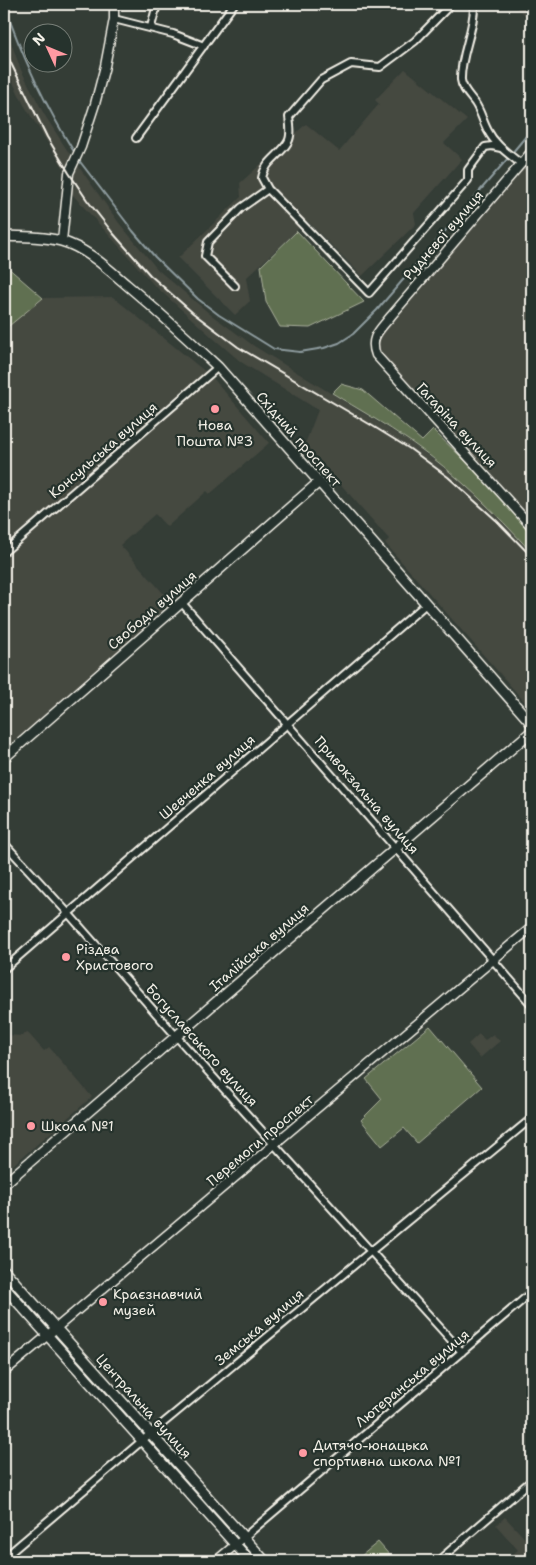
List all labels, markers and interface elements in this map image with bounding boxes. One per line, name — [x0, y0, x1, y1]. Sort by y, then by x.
north arrow — [22, 22, 72, 72]
text: N — [28, 29, 49, 49]
street label: Руднєвої вулиця — [399, 186, 487, 284]
street label: Гагаріна вулиця — [413, 379, 501, 471]
street label: Східний проспект — [253, 387, 346, 491]
street label: Консульська вулиця — [45, 398, 161, 502]
marker: Нова Пошта №3 — [209, 403, 221, 415]
place label: Нова Пошта №3 — [177, 416, 253, 450]
street label: Свободи вулиця — [104, 566, 200, 654]
street label: Шевченка вулиця — [155, 730, 259, 824]
street label: Привокзальна вулиця — [311, 732, 423, 858]
street label: Італійська вулиця — [206, 899, 312, 995]
place label: Різдва Христового — [76, 940, 153, 974]
marker: Різдва Христового — [60, 951, 72, 963]
street label: Богуславського вулиця — [142, 980, 262, 1110]
street label: Перемоги проспект — [203, 1090, 318, 1190]
place label: Школа №1 — [41, 1117, 114, 1135]
marker: Школа №1 — [25, 1120, 37, 1132]
place label: Краєзнавчий музей — [113, 1285, 202, 1319]
street label: Земська вулиця — [211, 1285, 307, 1369]
marker: Краєзнавчий музей — [97, 1296, 109, 1308]
street label: Лютеранська вулиця — [351, 1325, 473, 1431]
street label: Центральна вулиця — [92, 1350, 196, 1462]
place label: Дитячо-юнацька спортивна школа №1 — [313, 1436, 461, 1470]
marker: Дитячо-юнацька спортивна школа №1 — [297, 1447, 309, 1459]

